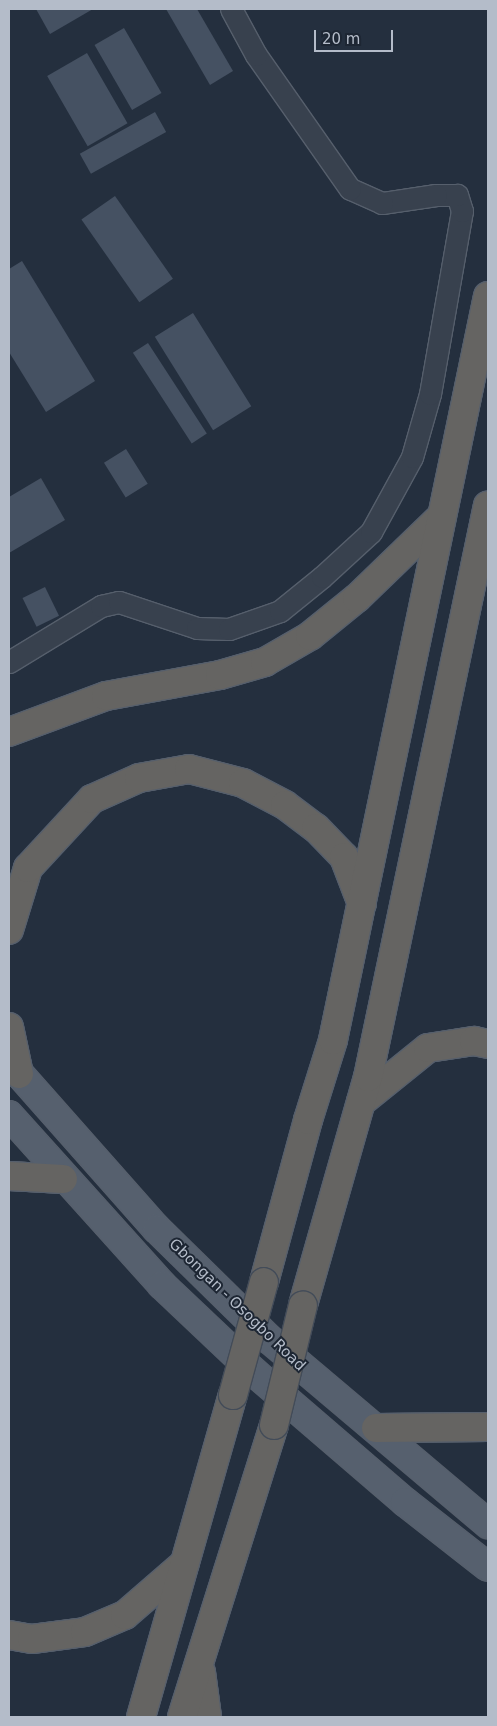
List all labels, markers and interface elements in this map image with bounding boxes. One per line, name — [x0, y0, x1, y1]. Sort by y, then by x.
scale bar — [317, 20, 396, 52]
text: 20 m — [322, 30, 360, 48]
street label: Gbongan - Osogbo Road — [165, 1235, 309, 1375]

